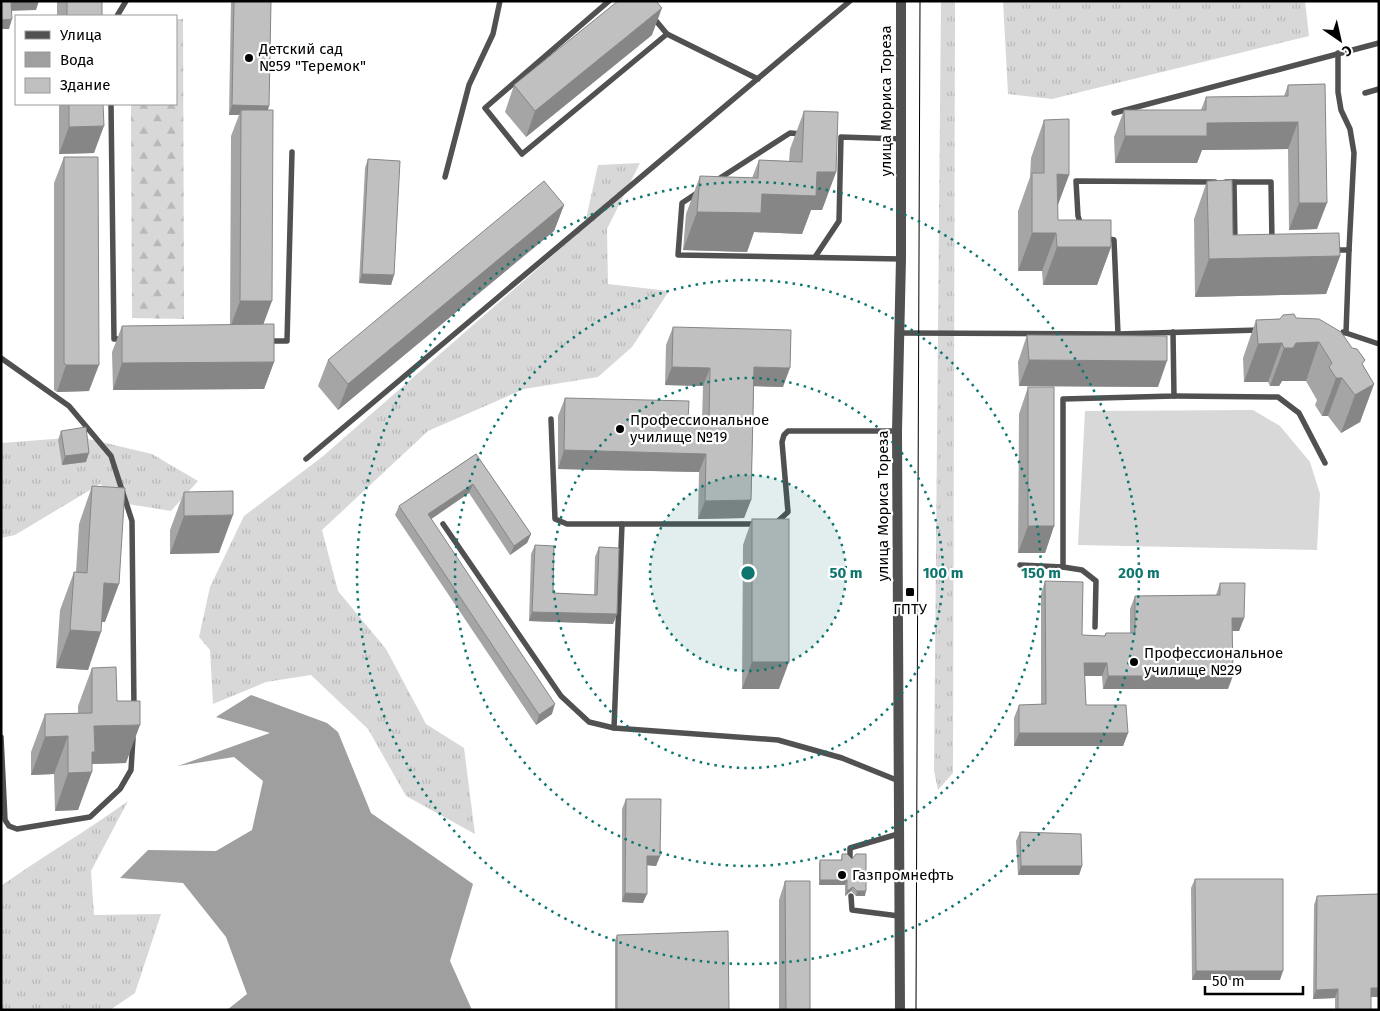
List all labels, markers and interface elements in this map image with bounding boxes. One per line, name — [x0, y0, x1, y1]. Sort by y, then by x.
legend — [15, 15, 178, 105]
north arrow — [1315, 15, 1365, 65]
street label: улица Мориса Тореза — [877, 25, 895, 177]
text: Улица — [60, 26, 102, 44]
place label: Детский сад №59 "Теремок" — [258, 40, 366, 75]
text: С — [1339, 41, 1355, 60]
text: Вода — [60, 51, 94, 69]
marker: Детский сад №59 "Теремок" — [243, 52, 255, 64]
text: Здание — [60, 76, 110, 94]
place label: Профессиональное училище №19 — [630, 411, 769, 446]
marker: Профессиональное училище №19 — [614, 423, 626, 435]
street label: улица Мориса Тореза — [874, 430, 892, 582]
centre of rings — [739, 564, 757, 582]
text: 50 m — [829, 564, 863, 582]
text: 100 m — [923, 564, 963, 582]
text: 150 m — [1021, 564, 1061, 582]
text: 200 m — [1118, 564, 1160, 582]
marker: ГПТУ — [904, 586, 916, 598]
place label: ГПТУ — [893, 600, 928, 618]
place label: Профессиональное училище №29 — [1144, 644, 1283, 679]
marker: Профессиональное училище №29 — [1128, 656, 1140, 668]
place label: Газпромнефть — [852, 866, 954, 884]
marker: Газпромнефть — [836, 869, 848, 881]
scale bar — [1205, 964, 1302, 996]
text: 50 m — [1212, 972, 1245, 990]

